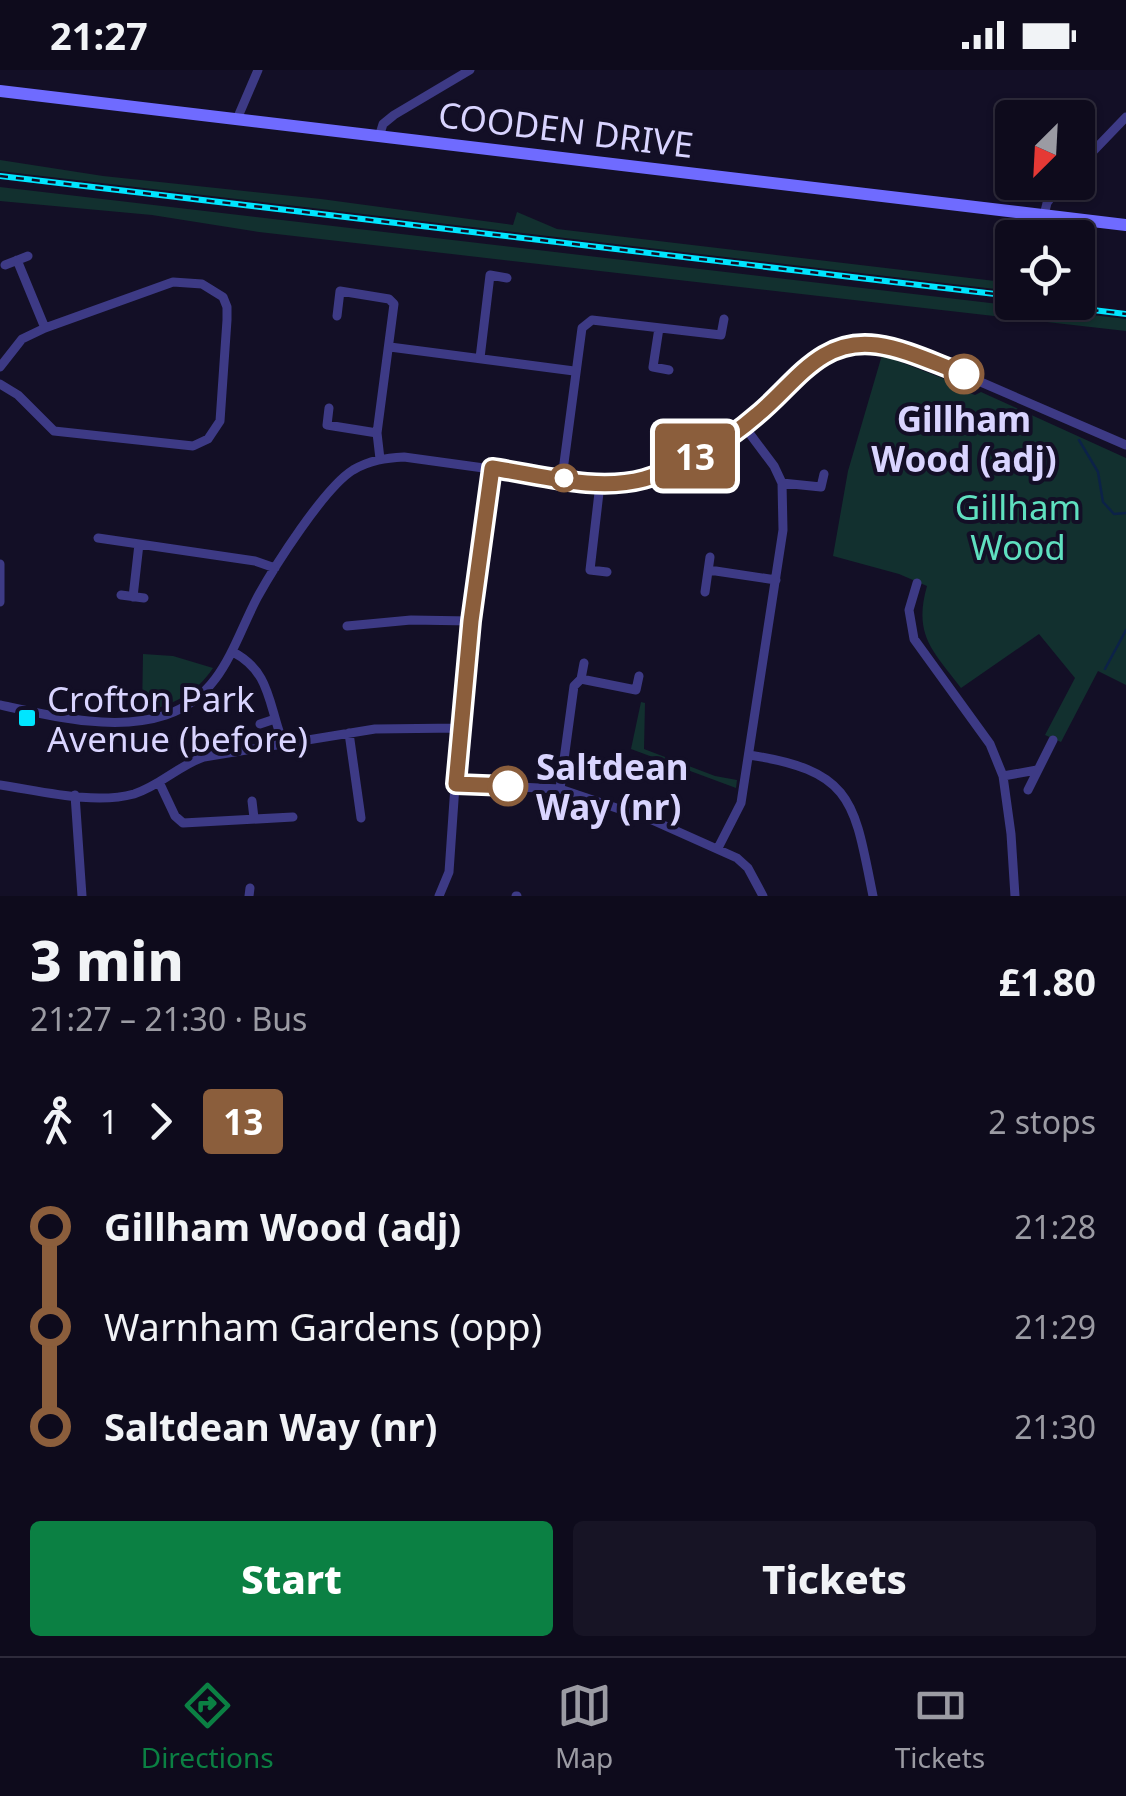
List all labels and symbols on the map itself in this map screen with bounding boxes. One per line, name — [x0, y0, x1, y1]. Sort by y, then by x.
street label: COODEN DRIVE — [436, 90, 696, 168]
north arrow — [995, 100, 1095, 200]
marker: Gillham Wood (adj) — [945, 355, 983, 393]
place label: Gillham Wood (adj) — [871, 395, 1057, 482]
line badge: 13 — [650, 424, 740, 488]
unlabelled marker — [551, 465, 577, 491]
park label: Gillham Wood — [955, 483, 1081, 570]
place label: Crofton Park Avenue (before) — [47, 675, 308, 762]
marker: Crofton Park Avenue (before) — [16, 707, 38, 729]
place label: Saltdean Way (nr) — [536, 743, 689, 830]
marker: Saltdean Way (nr) — [489, 767, 527, 805]

